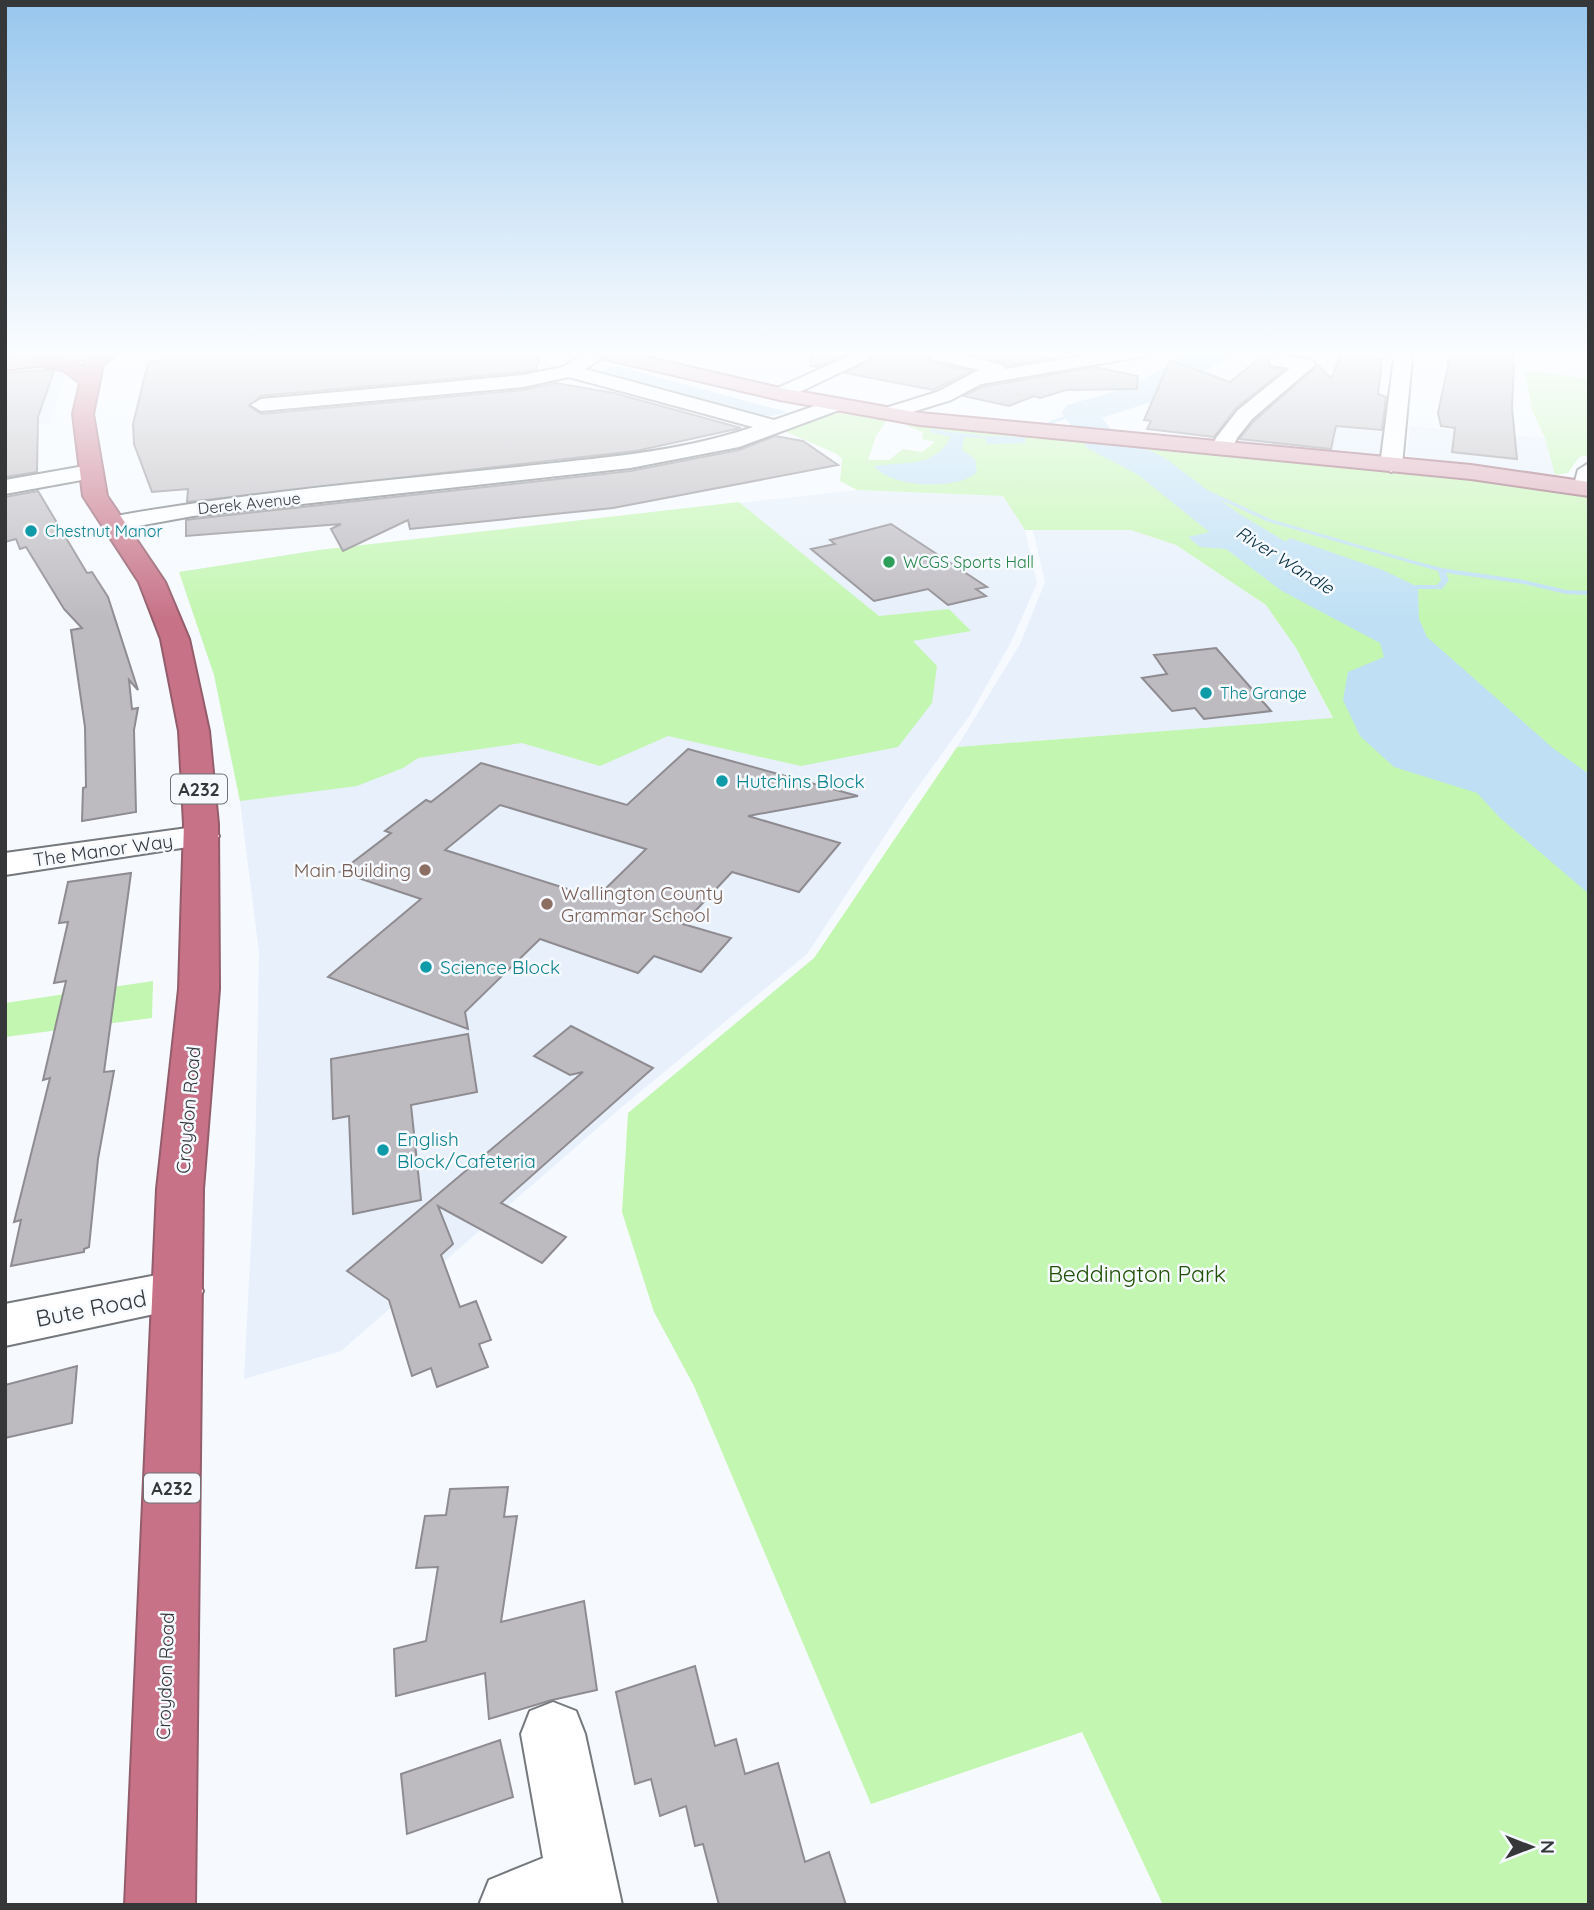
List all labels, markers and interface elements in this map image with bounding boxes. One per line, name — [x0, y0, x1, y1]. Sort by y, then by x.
street label: Derek Avenue — [197, 488, 301, 518]
place label: Chestnut Manor — [45, 521, 163, 541]
water label: River Wandle — [1232, 521, 1339, 600]
marker: Chestnut Manor — [23, 523, 39, 539]
place label: WCGS Sports Hall — [903, 552, 1034, 572]
marker: WCGS Sports Hall — [881, 554, 897, 570]
place label: The Grange — [1220, 683, 1307, 703]
marker: The Grange — [1198, 685, 1214, 701]
place label: Hutchins Block — [736, 769, 865, 793]
marker: Hutchins Block — [714, 773, 730, 789]
road number: A232 — [171, 774, 227, 804]
street label: The Manor Way — [32, 828, 174, 872]
place label: Main Building — [294, 858, 411, 882]
marker: Main Building — [417, 862, 433, 878]
place label: Wallington County Grammar School — [561, 881, 723, 927]
marker: Wallington County Grammar School — [539, 896, 555, 912]
place label: Science Block — [440, 955, 560, 979]
marker: Science Block — [418, 959, 434, 975]
street label: Croydon Road — [170, 1045, 206, 1175]
place label: English Block/Cafeteria — [397, 1127, 536, 1173]
marker: English Block/Cafeteria — [375, 1142, 391, 1158]
park label: Beddington Park — [1048, 1259, 1226, 1288]
street label: Bute Road — [33, 1283, 149, 1333]
road number: A232 — [144, 1474, 200, 1503]
street label: Croydon Road — [151, 1612, 179, 1740]
north arrow — [1496, 1812, 1566, 1882]
text: N — [1536, 1840, 1560, 1854]

